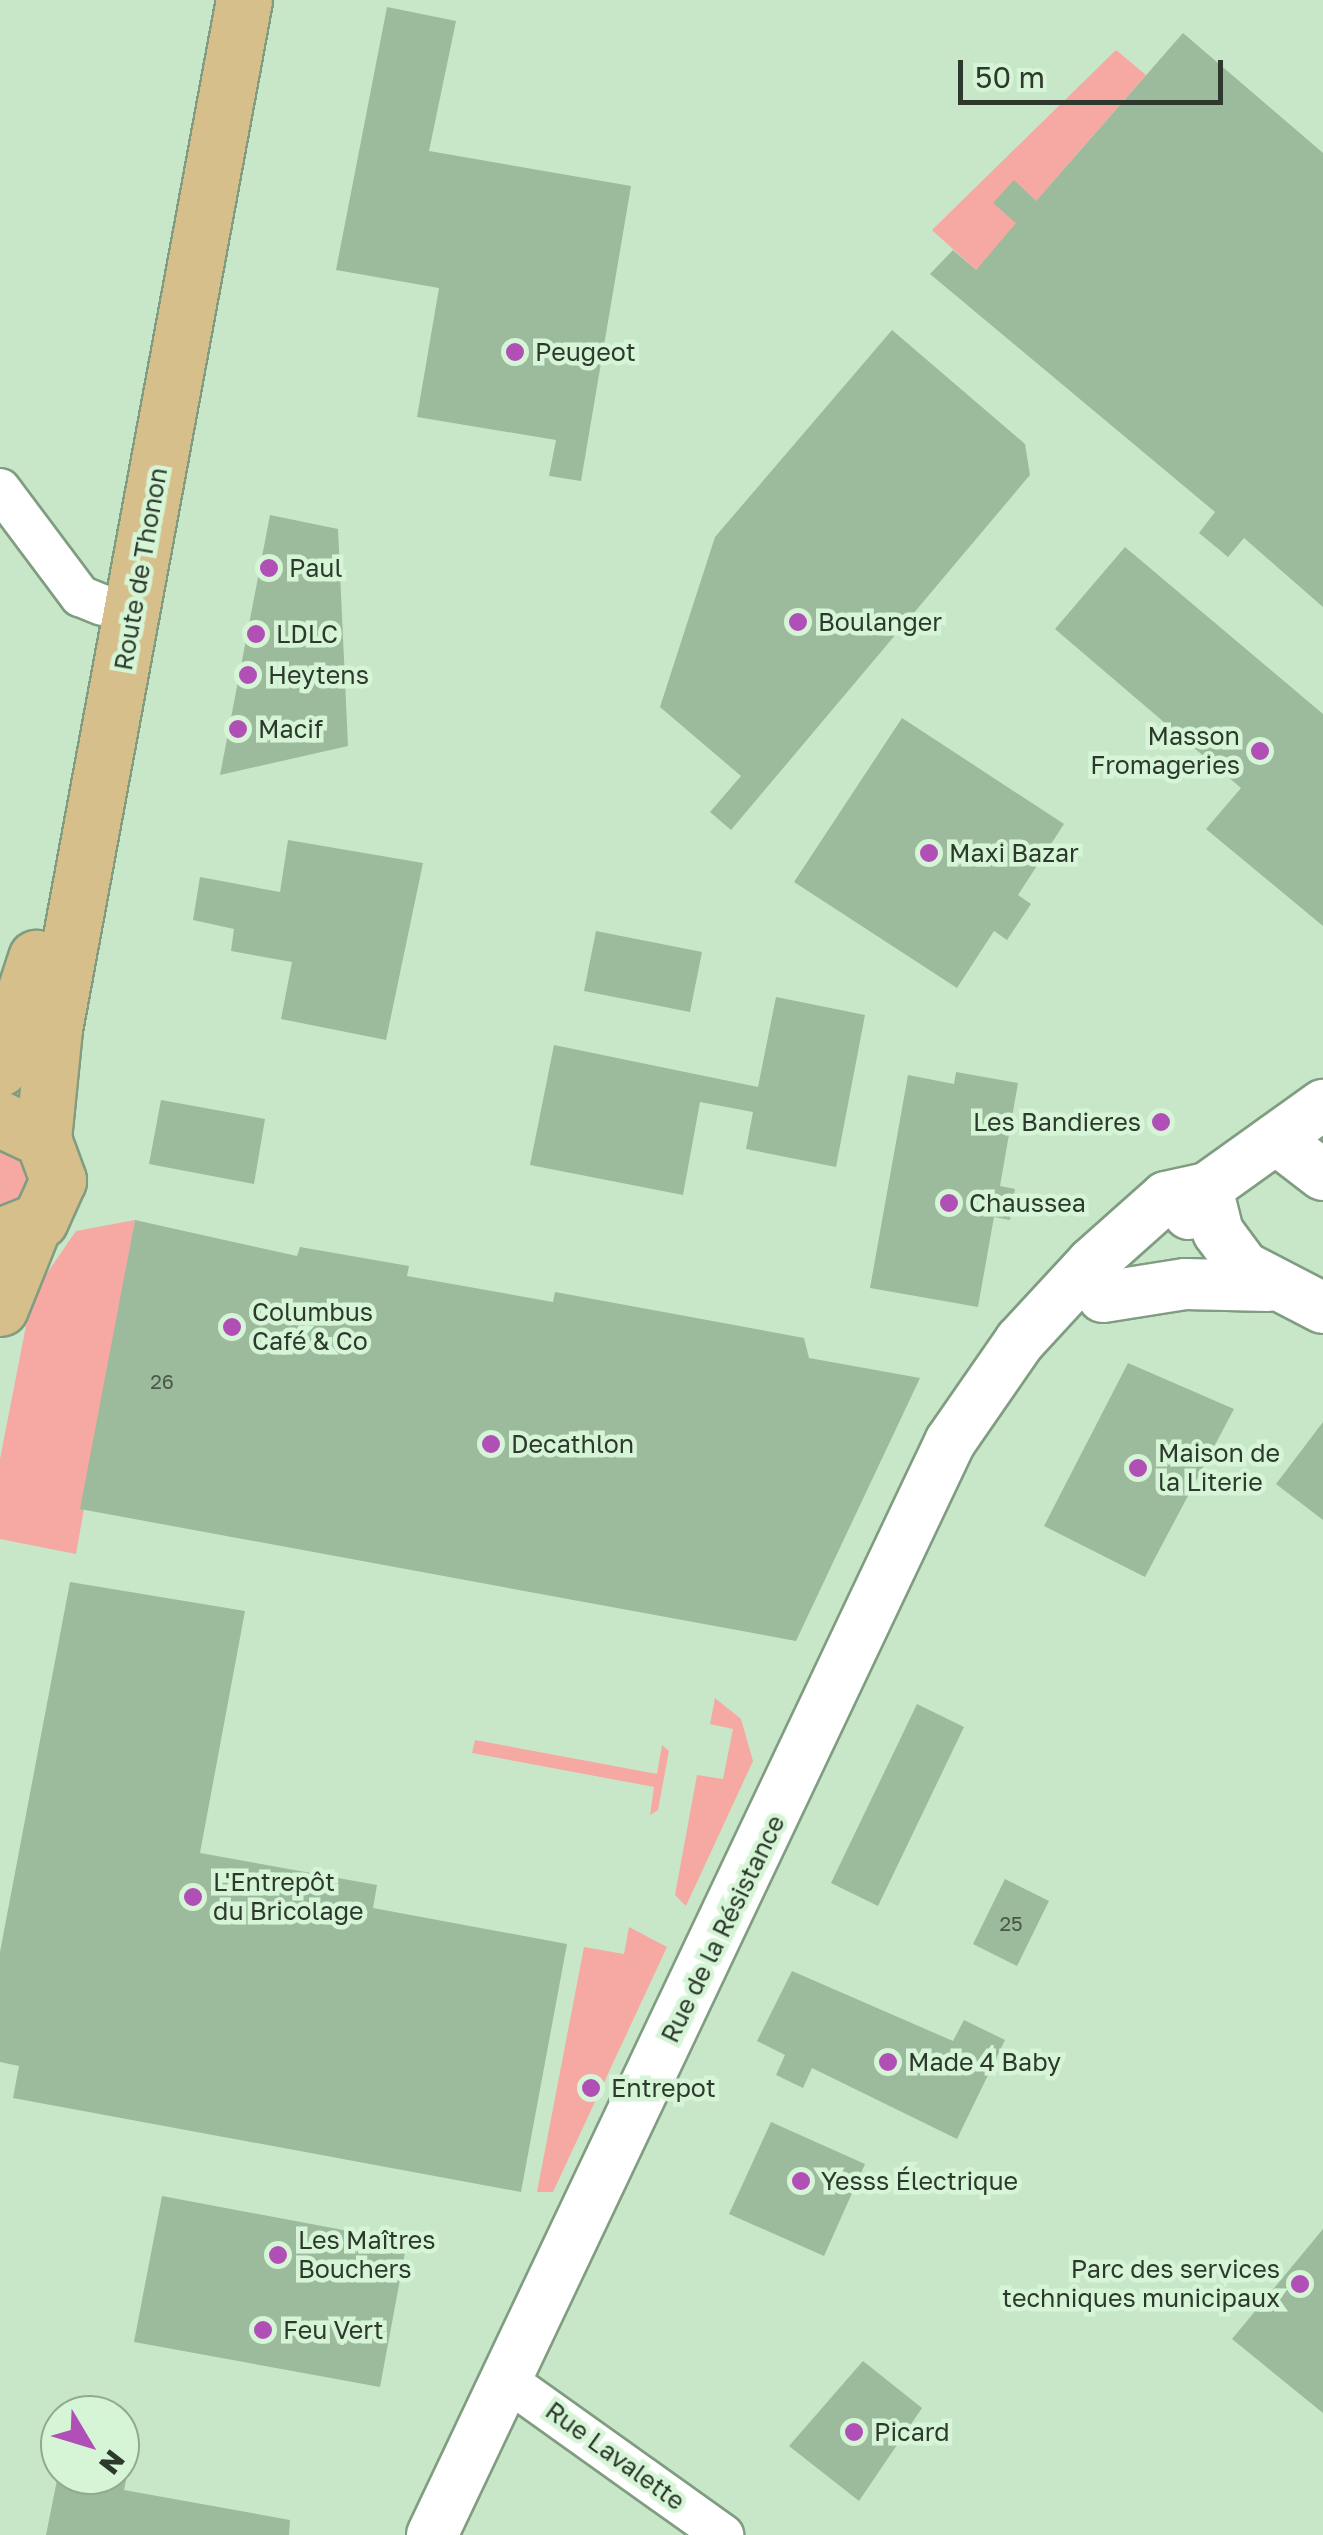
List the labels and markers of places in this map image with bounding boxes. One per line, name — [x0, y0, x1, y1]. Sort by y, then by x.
place label: Peugeot — [535, 337, 636, 367]
marker: Peugeot — [504, 341, 526, 363]
place label: Paul — [289, 553, 342, 583]
marker: Paul — [258, 557, 280, 579]
place label: Boulanger — [818, 607, 942, 637]
marker: Boulanger — [787, 611, 809, 633]
place label: LDLC — [276, 619, 338, 649]
marker: LDLC — [245, 623, 267, 645]
place label: Heytens — [268, 660, 369, 690]
marker: Heytens — [237, 664, 259, 686]
place label: Macif — [258, 714, 323, 744]
marker: Macif — [227, 718, 249, 740]
place label: Masson Fromageries — [1090, 722, 1240, 781]
marker: Masson Fromageries — [1249, 740, 1271, 762]
place label: Maxi Bazar — [949, 838, 1079, 868]
marker: Maxi Bazar — [918, 842, 940, 864]
place label: Les Bandieres — [973, 1107, 1141, 1137]
marker: Les Bandieres — [1150, 1111, 1172, 1133]
place label: Chaussea — [969, 1188, 1086, 1218]
marker: Chaussea — [938, 1192, 960, 1214]
place label: Columbus Café & Co — [252, 1298, 373, 1357]
marker: Columbus Café & Co — [221, 1316, 243, 1338]
place label: Decathlon — [511, 1429, 634, 1459]
marker: Decathlon — [480, 1433, 502, 1455]
place label: Maison de la Literie — [1158, 1439, 1280, 1498]
marker: Maison de la Literie — [1127, 1457, 1149, 1479]
place label: L'Entrepôt du Bricolage — [213, 1868, 364, 1927]
marker: L'Entrepôt du Bricolage — [182, 1886, 204, 1908]
place label: Made 4 Baby — [908, 2047, 1061, 2077]
marker: Made 4 Baby — [877, 2051, 899, 2073]
place label: Entrepot — [611, 2073, 716, 2103]
marker: Entrepot — [580, 2077, 602, 2099]
place label: Yesss Électrique — [821, 2166, 1018, 2196]
marker: Yesss Électrique — [790, 2170, 812, 2192]
place label: Les Maîtres Bouchers — [298, 2226, 436, 2285]
marker: Les Maîtres Bouchers — [267, 2244, 289, 2266]
place label: Parc des services techniques municipaux — [1002, 2255, 1280, 2314]
marker: Parc des services techniques municipaux — [1289, 2273, 1311, 2295]
place label: Feu Vert — [283, 2315, 383, 2345]
marker: Feu Vert — [252, 2319, 274, 2341]
place label: Picard — [874, 2417, 950, 2447]
marker: Picard — [843, 2421, 865, 2443]

